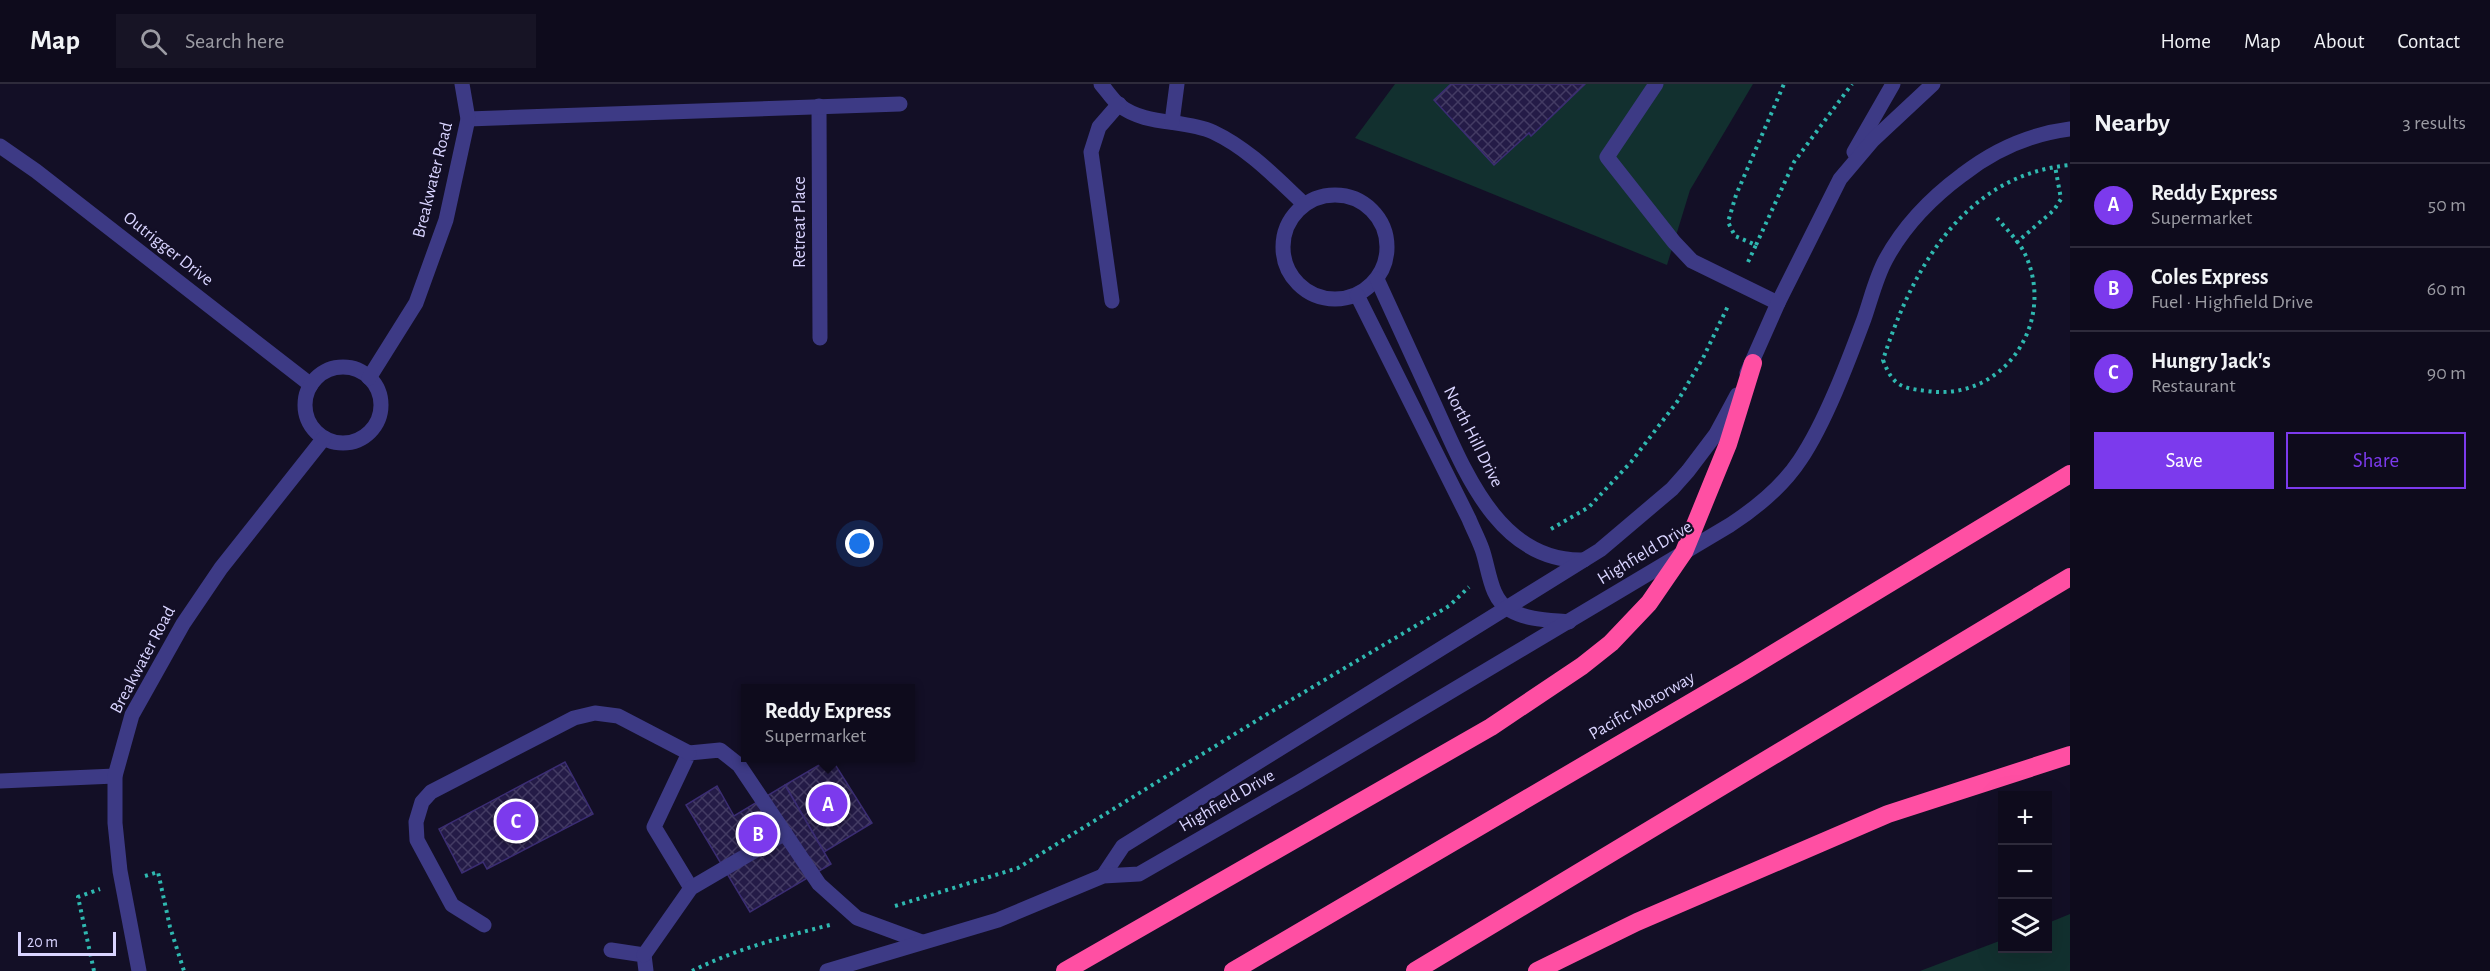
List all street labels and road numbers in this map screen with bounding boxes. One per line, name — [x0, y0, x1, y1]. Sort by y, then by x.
street label: Breakwater Road — [410, 120, 456, 240]
street label: Retreat Place — [791, 176, 809, 268]
street label: Outrigger Drive — [120, 208, 216, 290]
street label: North Hill Drive — [1440, 384, 1506, 490]
street label: Highfield Drive — [1594, 518, 1696, 588]
street label: Breakwater Road — [107, 603, 179, 717]
street label: Pacific Motorway — [1586, 668, 1698, 744]
street label: Highfield Drive — [1176, 766, 1278, 836]

